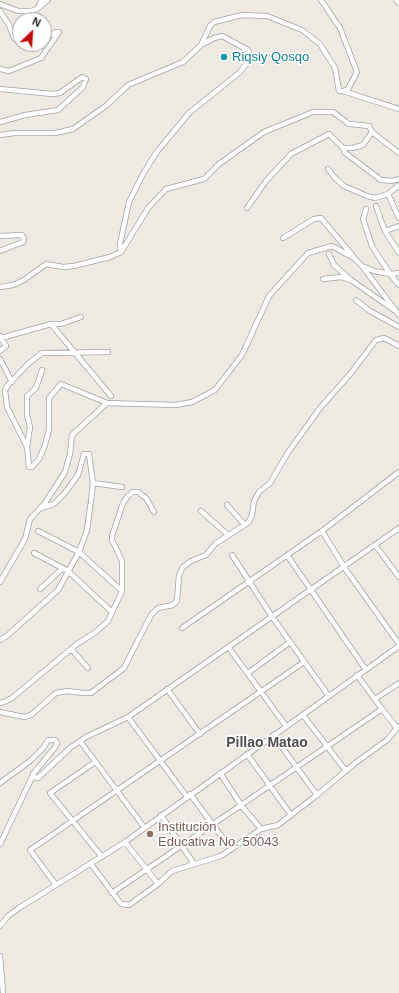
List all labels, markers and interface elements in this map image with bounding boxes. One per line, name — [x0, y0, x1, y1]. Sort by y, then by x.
north arrow — [12, 12, 52, 52]
text: N — [31, 15, 43, 29]
place label: Riqsiy Qosqo — [232, 49, 309, 65]
marker: Riqsiy Qosqo — [219, 52, 229, 62]
district label: Pillao Matao — [226, 735, 308, 751]
place label: Institución Educativa No. 50043 — [158, 819, 279, 850]
marker: Institución Educativa No. 50043 — [145, 829, 155, 839]

